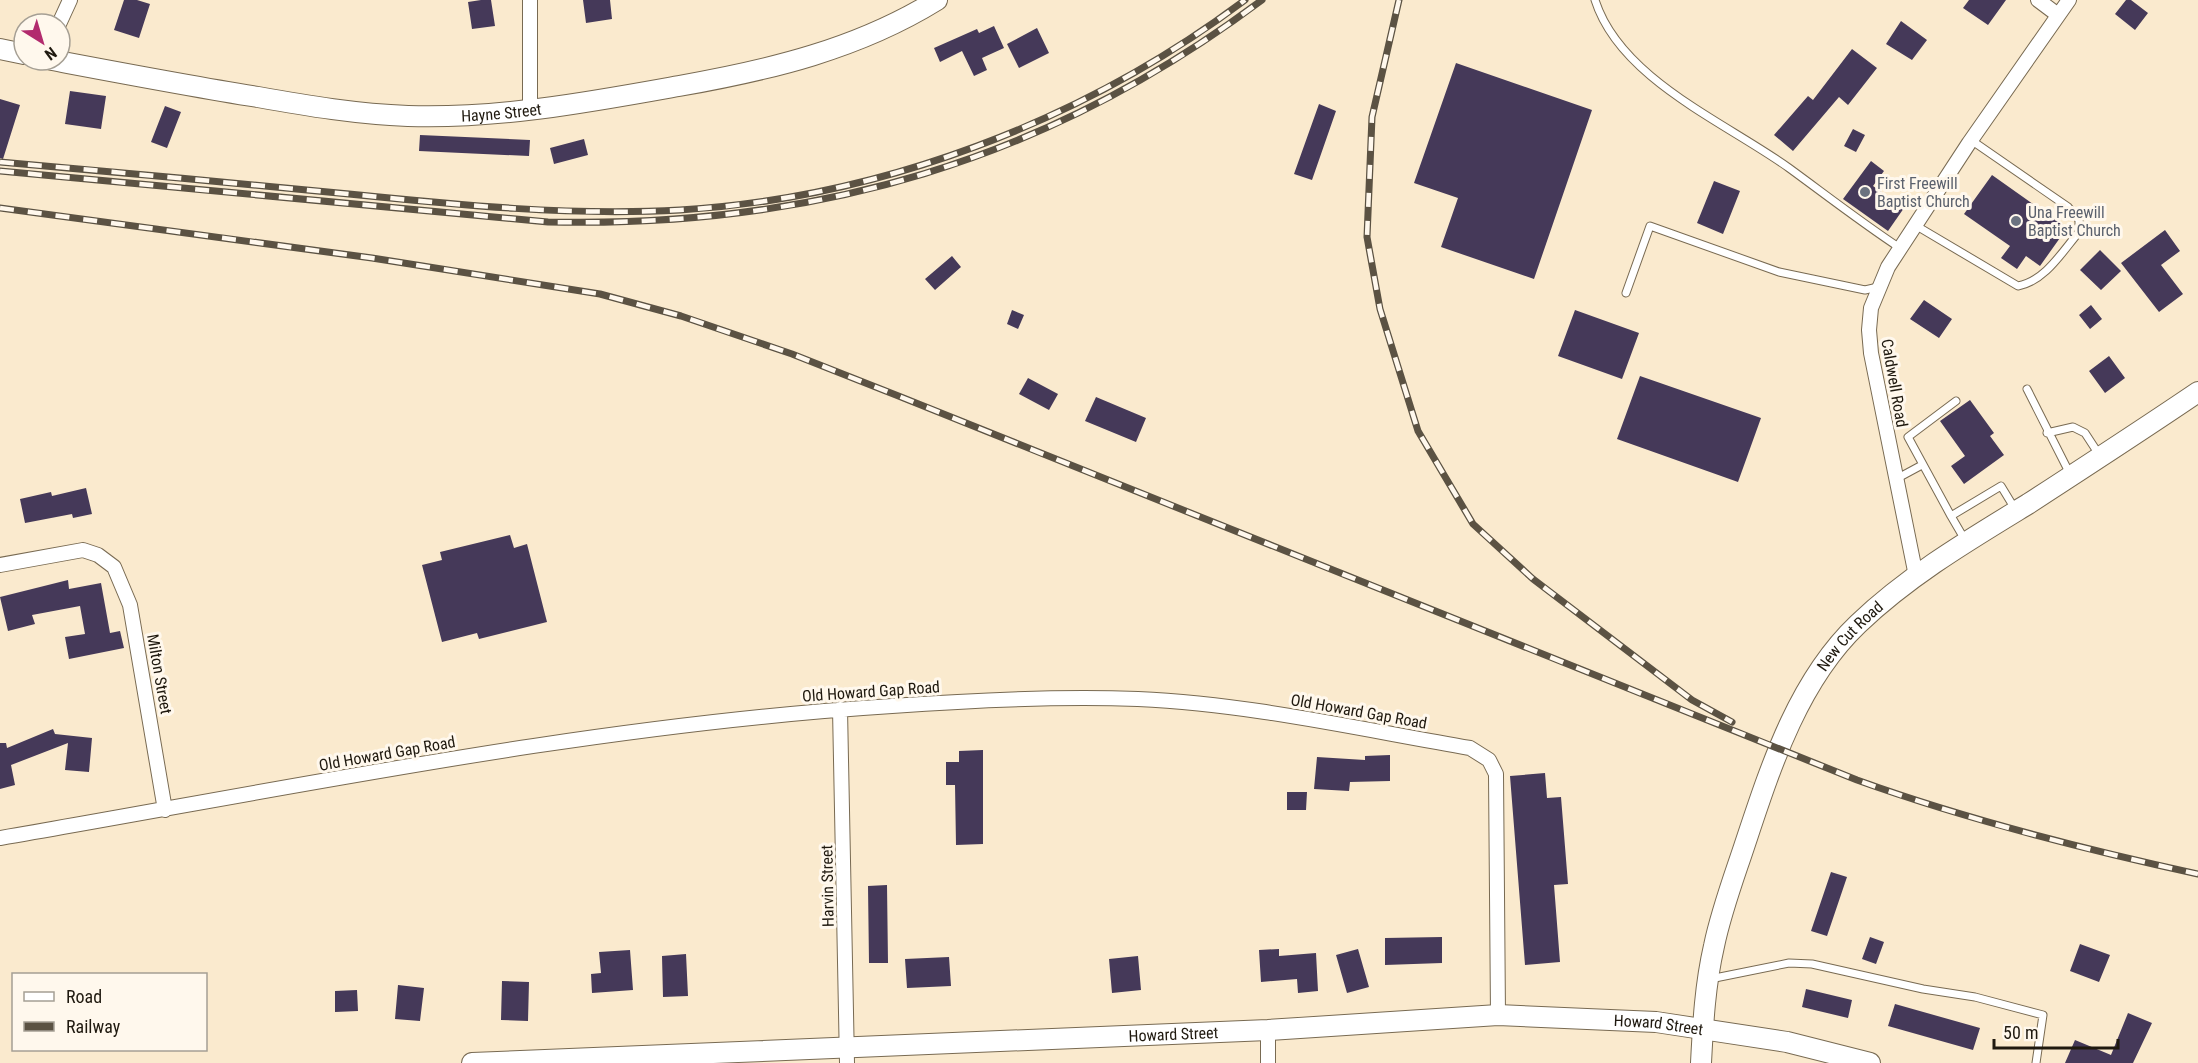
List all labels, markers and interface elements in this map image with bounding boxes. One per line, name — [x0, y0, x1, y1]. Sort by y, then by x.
north arrow — [12, 12, 72, 72]
text: N — [41, 43, 60, 64]
street label: Hayne Street — [461, 100, 543, 126]
place label: First Freewill Baptist Church — [1877, 174, 1970, 211]
marker: First Freewill Baptist Church — [1858, 185, 1872, 199]
place label: Una Freewill Baptist Church — [2028, 203, 2121, 240]
marker: Una Freewill Baptist Church — [2009, 214, 2023, 228]
street label: Caldwell Road — [1877, 337, 1912, 429]
street label: New Cut Road — [1813, 597, 1887, 675]
street label: Milton Street — [143, 633, 176, 716]
street label: Old Howard Gap Road — [802, 677, 941, 706]
street label: Old Howard Gap Road — [1289, 690, 1429, 733]
street label: Old Howard Gap Road — [317, 732, 457, 775]
street label: Harvin Street — [817, 845, 838, 927]
legend — [12, 973, 207, 1051]
text: Road — [66, 986, 102, 1007]
street label: Howard Street — [1613, 1011, 1705, 1039]
scale bar — [1994, 1012, 2118, 1050]
text: Railway — [66, 1016, 121, 1037]
text: 50 m — [2003, 1022, 2038, 1043]
street label: Howard Street — [1128, 1023, 1219, 1046]

